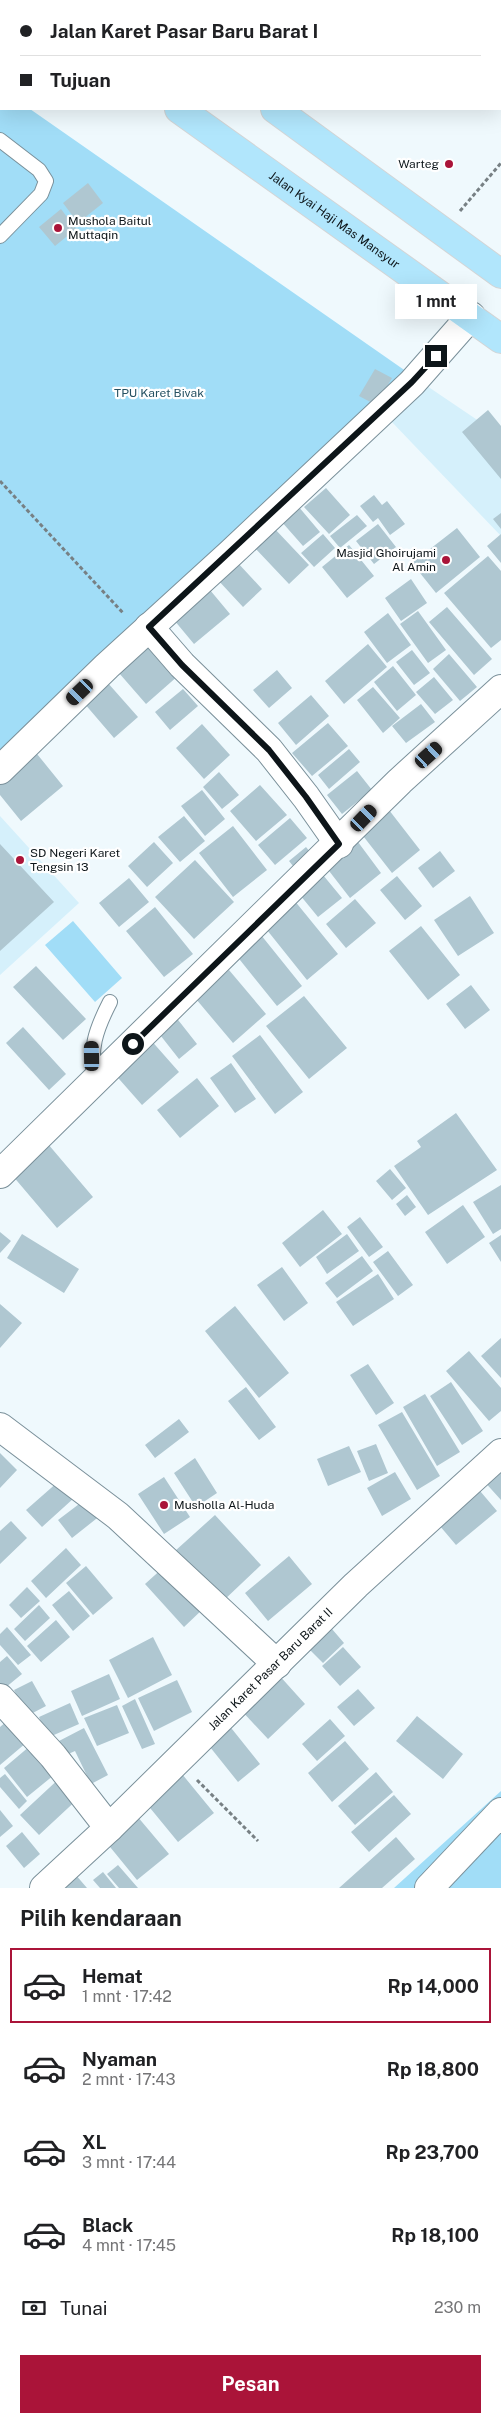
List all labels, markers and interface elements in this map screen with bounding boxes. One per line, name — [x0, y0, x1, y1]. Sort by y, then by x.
text: Jalan Karet Pasar Baru Barat I — [50, 20, 318, 42]
text: Tujuan — [50, 69, 111, 91]
place label: Warteg — [398, 157, 439, 171]
marker: Warteg — [443, 158, 455, 170]
street label: Jalan Kyai Haji Mas Mansyur — [266, 169, 403, 272]
place label: Mushola Baitul Muttaqin — [68, 214, 152, 242]
marker: Mushola Baitul Muttaqin — [52, 222, 64, 234]
callout: 1 mnt — [395, 284, 477, 318]
text: 1 mnt — [416, 292, 456, 311]
route end — [425, 345, 447, 367]
park label: TPU Karet Bivak — [114, 386, 204, 400]
place label: Masjid Ghoirujami Al Amin — [336, 546, 436, 574]
marker: Masjid Ghoirujami Al Amin — [440, 554, 452, 566]
car — [63, 676, 96, 708]
car — [412, 739, 445, 771]
car — [348, 802, 379, 834]
place label: SD Negeri Karet Tengsin 13 — [30, 846, 120, 874]
marker: SD Negeri Karet Tengsin 13 — [14, 854, 26, 866]
route start — [122, 1033, 144, 1055]
car — [84, 1041, 99, 1071]
place label: Musholla Al-Huda — [174, 1498, 274, 1512]
marker: Musholla Al-Huda — [158, 1499, 170, 1511]
street label: Jalan Karet Pasar Baru Barat II — [205, 1605, 335, 1733]
text: Pilih kendaraan — [20, 1905, 182, 1931]
icon: car — [22, 1963, 67, 2008]
text: Hemat — [82, 1965, 143, 1987]
text: Rp 14,000 — [388, 1975, 479, 1997]
text: 1 mnt · 17:42 — [82, 1987, 172, 2006]
icon: car — [22, 2046, 67, 2091]
text: Nyaman — [82, 2048, 157, 2070]
text: Rp 18,800 — [387, 2058, 479, 2080]
text: 2 mnt · 17:43 — [82, 2070, 175, 2089]
icon: car — [22, 2129, 67, 2174]
text: XL — [82, 2131, 107, 2153]
text: Rp 23,700 — [386, 2141, 479, 2163]
text: 3 mnt · 17:44 — [82, 2153, 176, 2172]
icon: car — [22, 2212, 67, 2257]
text: Black — [82, 2214, 133, 2236]
text: Rp 18,100 — [391, 2224, 479, 2246]
text: 4 mnt · 17:45 — [82, 2236, 176, 2255]
icon: cash — [20, 2294, 48, 2322]
text: Tunai — [60, 2297, 108, 2319]
text: 230 m — [434, 2298, 481, 2317]
button: Pesan — [20, 2355, 481, 2413]

